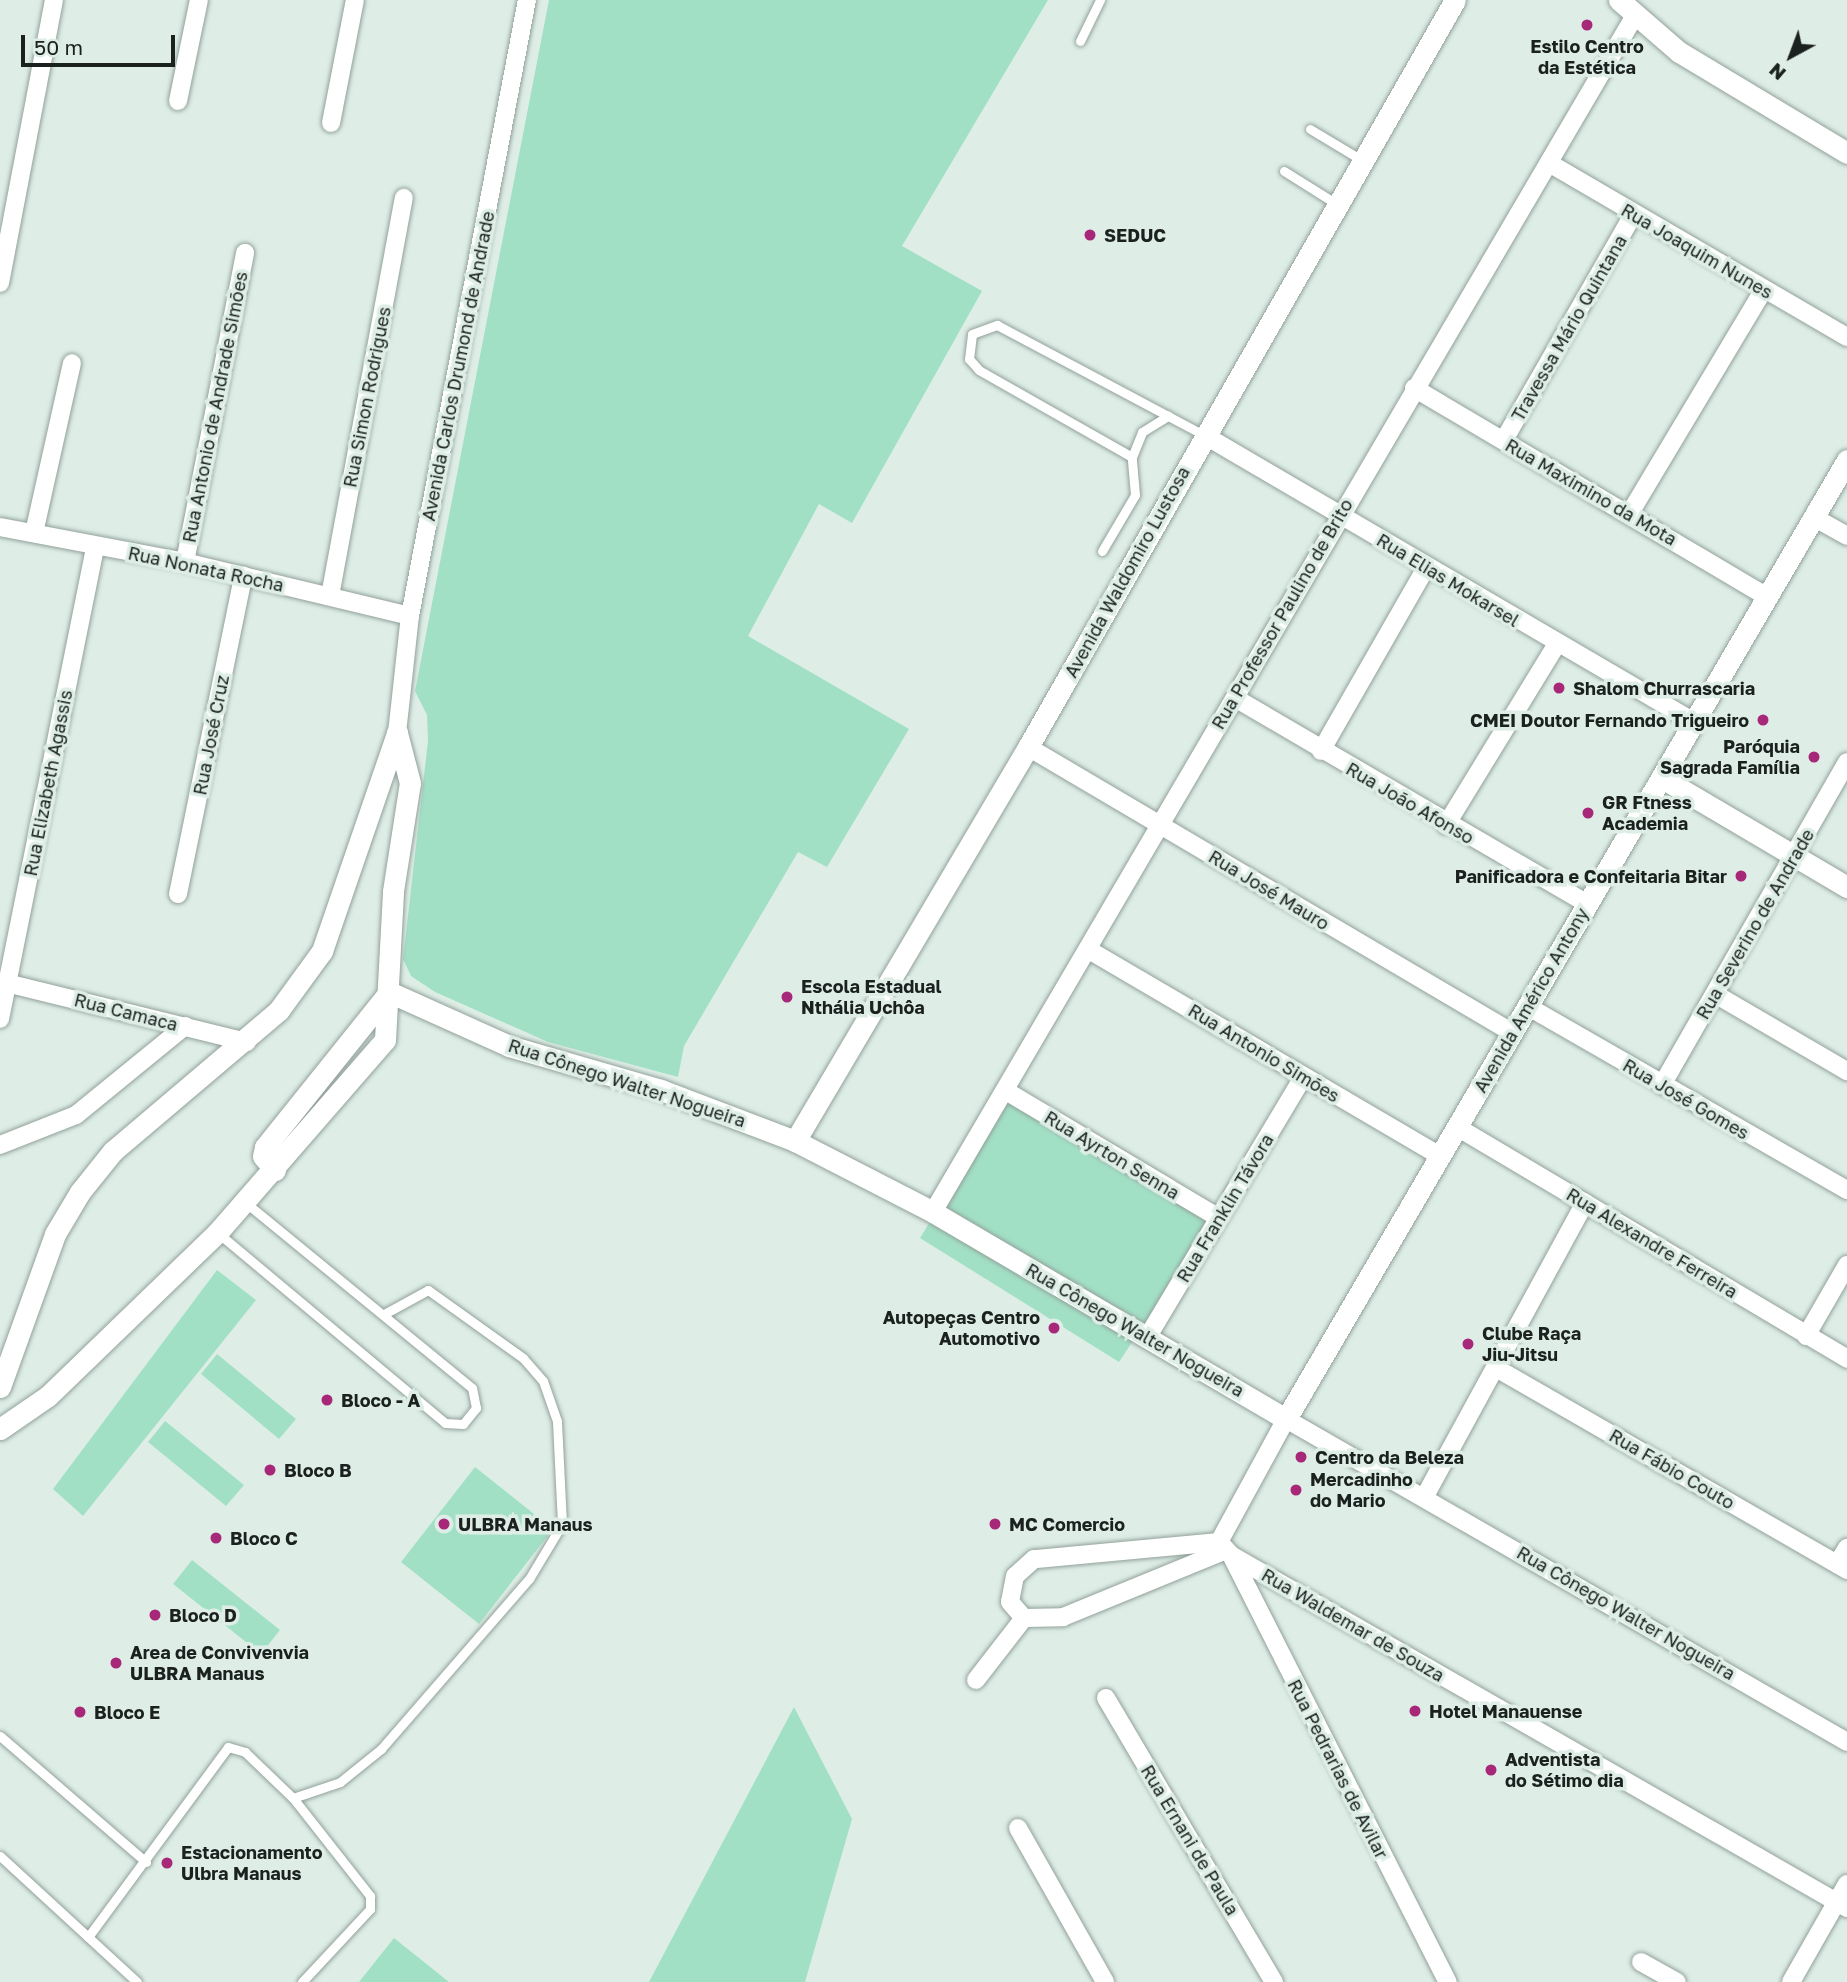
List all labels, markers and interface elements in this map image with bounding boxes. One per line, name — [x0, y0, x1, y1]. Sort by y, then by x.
marker: Estilo Centro da Estética — [1579, 17, 1595, 33]
scale bar — [24, 21, 178, 65]
north arrow — [1756, 21, 1826, 91]
text: 50 m — [34, 34, 83, 60]
place label: Estilo Centro da Estética — [1530, 36, 1644, 78]
text: N — [1764, 59, 1790, 86]
street label: Rua Joaquim Nunes — [1617, 199, 1777, 303]
street label: Avenida Carlos Drumond de Andrade — [417, 209, 499, 523]
place label: SEDUC — [1104, 224, 1166, 246]
marker: SEDUC — [1082, 227, 1098, 243]
street label: Travessa Mário Quintana — [1507, 231, 1631, 425]
street label: Rua Antonio de Andrade Simões — [178, 270, 252, 544]
street label: Rua Simon Rodrigues — [339, 305, 395, 489]
street label: Rua Maximino da Mota — [1501, 434, 1681, 550]
street label: Avenida Waldomiro Lustosa — [1060, 463, 1194, 681]
street label: Rua Professor Paulino de Brito — [1207, 495, 1357, 733]
street label: Rua Elias Mokarsel — [1373, 529, 1523, 631]
street label: Rua Nonata Rocha — [126, 542, 286, 596]
street label: Rua José Cruz — [189, 673, 233, 797]
place label: Shalom Churrascaria — [1573, 677, 1755, 699]
marker: Shalom Churrascaria — [1551, 680, 1567, 696]
street label: Rua Elizabeth Agassis — [19, 688, 77, 878]
place label: CMEI Doutor Fernando Trigueiro — [1470, 709, 1749, 731]
marker: CMEI Doutor Fernando Trigueiro — [1755, 712, 1771, 728]
place label: Paróquia Sagrada Família — [1660, 736, 1800, 778]
marker: Paróquia Sagrada Família — [1806, 749, 1822, 765]
street label: Rua João Afonso — [1342, 758, 1478, 848]
place label: GR Ftness Academia — [1602, 792, 1692, 834]
marker: GR Ftness Academia — [1580, 805, 1596, 821]
street label: Rua Severino de Andrade — [1692, 825, 1818, 1023]
street label: Rua José Mauro — [1205, 845, 1333, 935]
place label: Panificadora e Confeitaria Bitar — [1455, 865, 1727, 887]
marker: Panificadora e Confeitaria Bitar — [1733, 868, 1749, 884]
street label: Avenida Américo Antony — [1469, 904, 1593, 1096]
place label: Escola Estadual Nthália Uchôa — [801, 976, 942, 1018]
street label: Rua Camaca — [72, 989, 180, 1035]
marker: Escola Estadual Nthália Uchôa — [779, 989, 795, 1005]
street label: Rua Antonio Simões — [1184, 999, 1344, 1107]
street label: Rua Cônego Walter Nogueira — [506, 1034, 748, 1132]
street label: Rua José Gomes — [1619, 1054, 1753, 1144]
street label: Rua Ayrton Senna — [1041, 1106, 1183, 1204]
street label: Rua Franklin Távora — [1172, 1130, 1278, 1286]
street label: Rua Alexandre Ferreira — [1563, 1183, 1741, 1303]
street label: Rua Cônego Walter Nogueira — [1022, 1259, 1248, 1401]
place label: Autopeças Centro Automotivo — [883, 1307, 1040, 1350]
marker: Autopeças Centro Automotivo — [1046, 1320, 1062, 1336]
place label: Clube Raça Jiu-Jitsu — [1482, 1323, 1581, 1366]
marker: Clube Raça Jiu-Jitsu — [1460, 1336, 1476, 1352]
place label: Bloco - A — [341, 1389, 420, 1411]
marker: Bloco - A — [319, 1392, 335, 1408]
street label: Rua Fábio Couto — [1606, 1424, 1738, 1514]
place label: Centro da Beleza — [1315, 1446, 1464, 1468]
marker: Centro da Beleza — [1293, 1449, 1309, 1465]
place label: Bloco B — [284, 1459, 352, 1481]
marker: Bloco B — [262, 1462, 278, 1478]
place label: Mercadinho do Mario — [1310, 1469, 1413, 1512]
marker: Mercadinho do Mario — [1288, 1482, 1304, 1498]
place label: ULBRA Manaus — [458, 1513, 593, 1535]
place label: MC Comercio — [1009, 1513, 1125, 1535]
marker: ULBRA Manaus — [436, 1516, 452, 1532]
marker: MC Comercio — [987, 1516, 1003, 1532]
place label: Bloco C — [230, 1527, 298, 1549]
marker: Bloco C — [208, 1530, 224, 1546]
street label: Rua Cônego Walter Nogueira — [1513, 1542, 1739, 1684]
street label: Rua Waldemar de Souza — [1258, 1564, 1448, 1686]
place label: Bloco D — [169, 1604, 237, 1626]
marker: Bloco D — [147, 1607, 163, 1623]
place label: Area de Convivenvia ULBRA Manaus — [130, 1642, 309, 1684]
marker: Area de Convivenvia ULBRA Manaus — [108, 1655, 124, 1671]
street label: Rua Pedrarias de Avilar — [1283, 1676, 1393, 1862]
place label: Hotel Manauense — [1429, 1700, 1582, 1722]
place label: Bloco E — [94, 1701, 160, 1723]
marker: Hotel Manauense — [1407, 1703, 1423, 1719]
marker: Bloco E — [72, 1704, 88, 1720]
place label: Adventista do Sétimo dia — [1505, 1749, 1624, 1792]
street label: Rua Ernani de Paula — [1137, 1761, 1243, 1919]
marker: Adventista do Sétimo dia — [1483, 1762, 1499, 1778]
place label: Estacionamento Ulbra Manaus — [181, 1842, 323, 1884]
marker: Estacionamento Ulbra Manaus — [159, 1855, 175, 1871]

